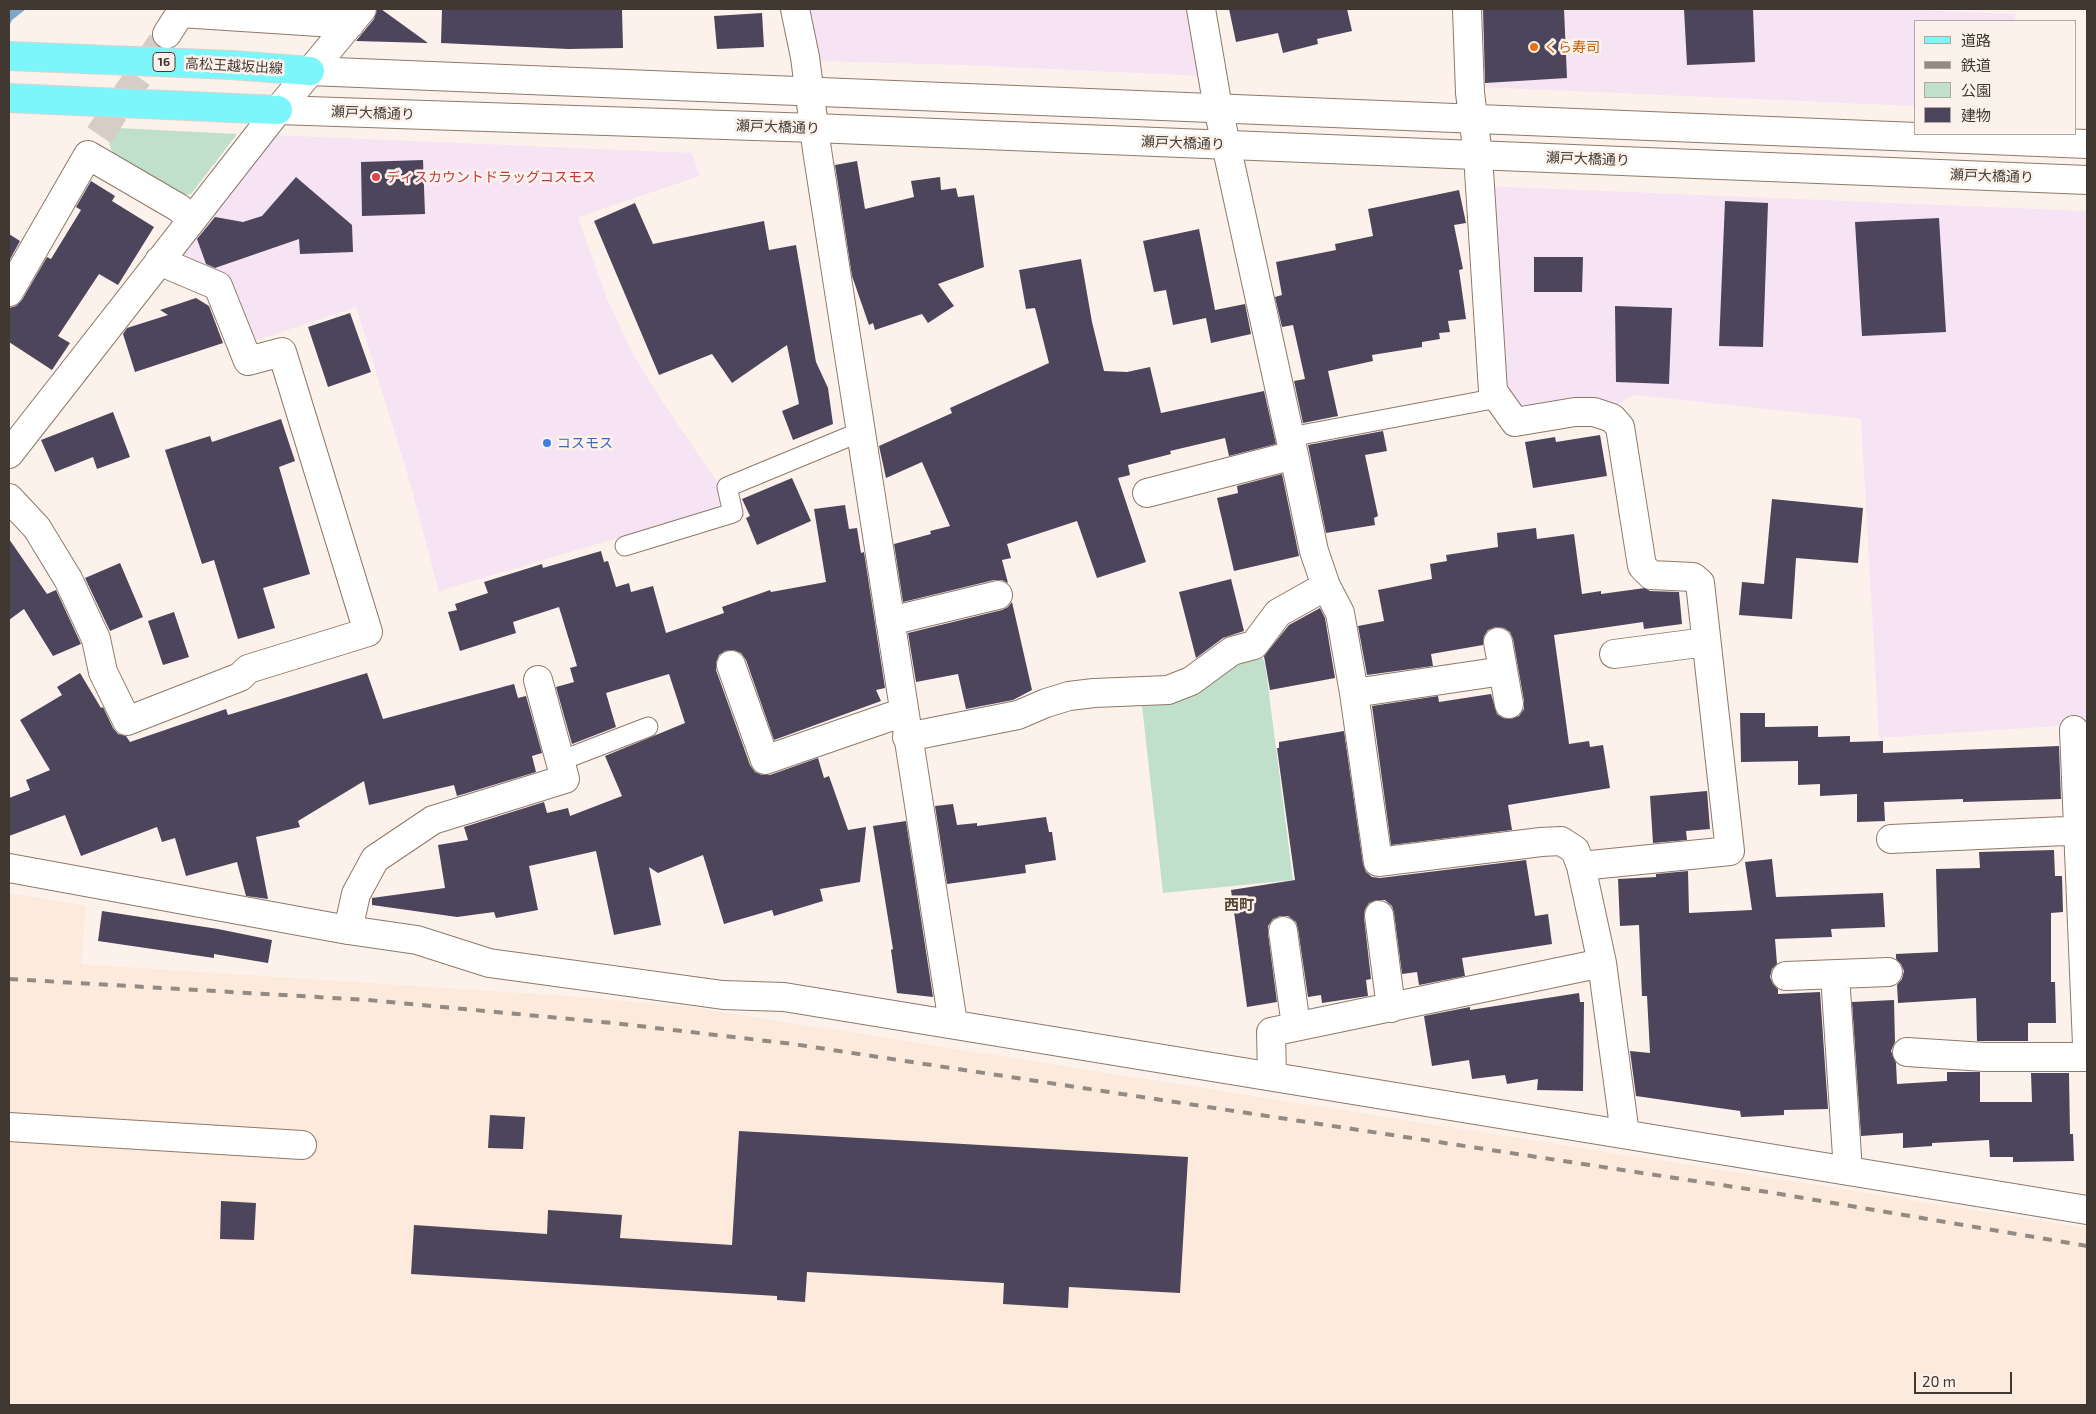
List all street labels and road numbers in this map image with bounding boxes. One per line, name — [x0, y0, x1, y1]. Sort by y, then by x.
road number: 16 — [153, 52, 175, 72]
street label: 高松王越坂出線 — [185, 55, 283, 77]
street label: 瀬戸大橋通り — [331, 103, 415, 123]
street label: 瀬戸大橋通り — [736, 117, 820, 137]
street label: 瀬戸大橋通り — [1141, 133, 1225, 153]
street label: 瀬戸大橋通り — [1546, 149, 1630, 169]
street label: 瀬戸大橋通り — [1950, 166, 2034, 186]

